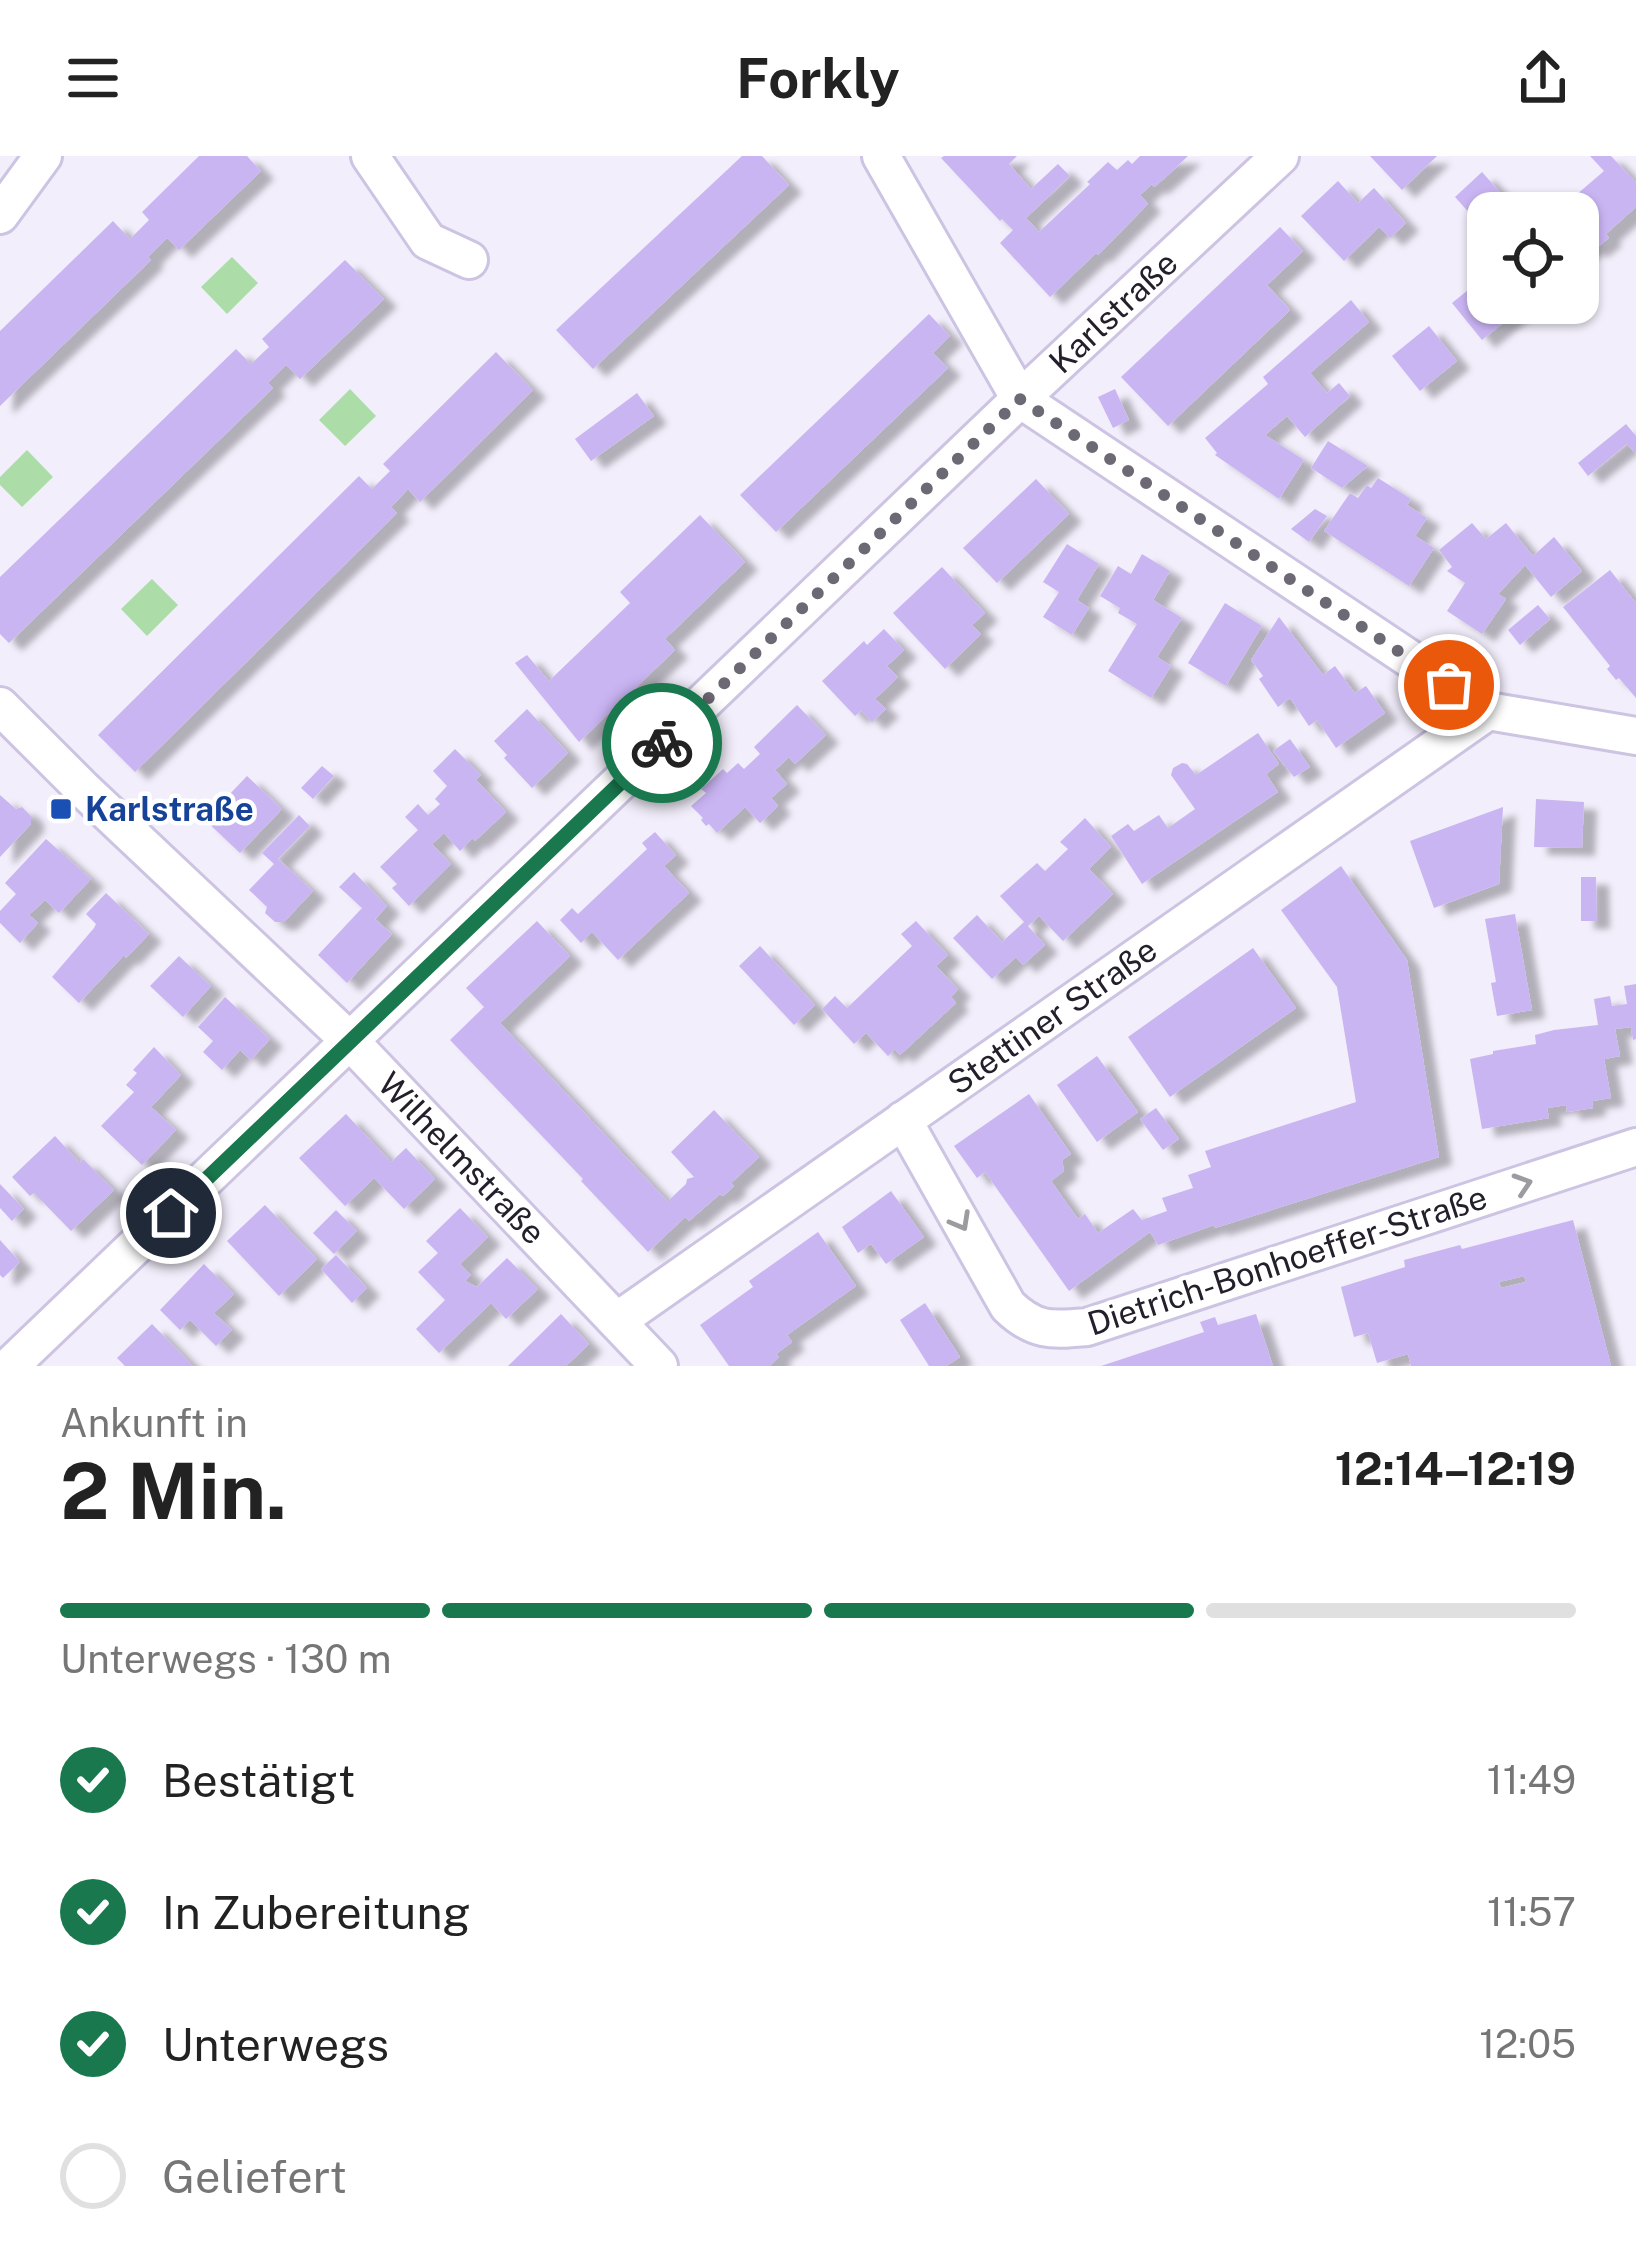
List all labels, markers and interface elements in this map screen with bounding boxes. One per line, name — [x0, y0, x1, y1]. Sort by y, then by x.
icon: menu — [60, 45, 126, 111]
icon: share — [1510, 45, 1576, 111]
text: Forkly — [736, 47, 900, 110]
map controls — [1467, 192, 1599, 324]
button: locate — [1467, 192, 1599, 324]
street label: Karlstraße — [1041, 243, 1185, 381]
pin — [1398, 634, 1500, 736]
icon: bag — [1416, 652, 1482, 718]
courier — [602, 683, 722, 803]
icon: bike — [629, 710, 695, 776]
place label: Karlstraße — [85, 790, 254, 828]
marker: Karlstraße — [48, 796, 74, 822]
street label: Stettiner Straße — [940, 930, 1164, 1102]
street label: Wilhelmstraße — [371, 1064, 553, 1252]
pin — [120, 1162, 222, 1264]
one-way arrow — [1512, 1173, 1533, 1198]
street label: Dietrich-Bonhoeffer-Straße — [1083, 1177, 1491, 1343]
icon: home — [138, 1180, 204, 1246]
one-way arrow — [946, 1209, 969, 1231]
text: Ankunft in — [60, 1400, 248, 1446]
text: 12:14–12:19 — [1335, 1442, 1576, 1495]
text: 2 Min. — [60, 1445, 287, 1537]
text: Unterwegs · 130 m — [60, 1636, 392, 1682]
icon: check — [60, 1747, 126, 1813]
text: Bestätigt — [162, 1754, 355, 1807]
text: 11:49 — [1487, 1757, 1576, 1803]
icon: check — [60, 1879, 126, 1945]
text: In Zubereitung — [162, 1886, 470, 1939]
text: 11:57 — [1487, 1889, 1576, 1935]
icon: check — [60, 2011, 126, 2077]
text: Unterwegs — [162, 2018, 389, 2071]
text: 12:05 — [1479, 2021, 1576, 2067]
text: Geliefert — [162, 2150, 347, 2203]

